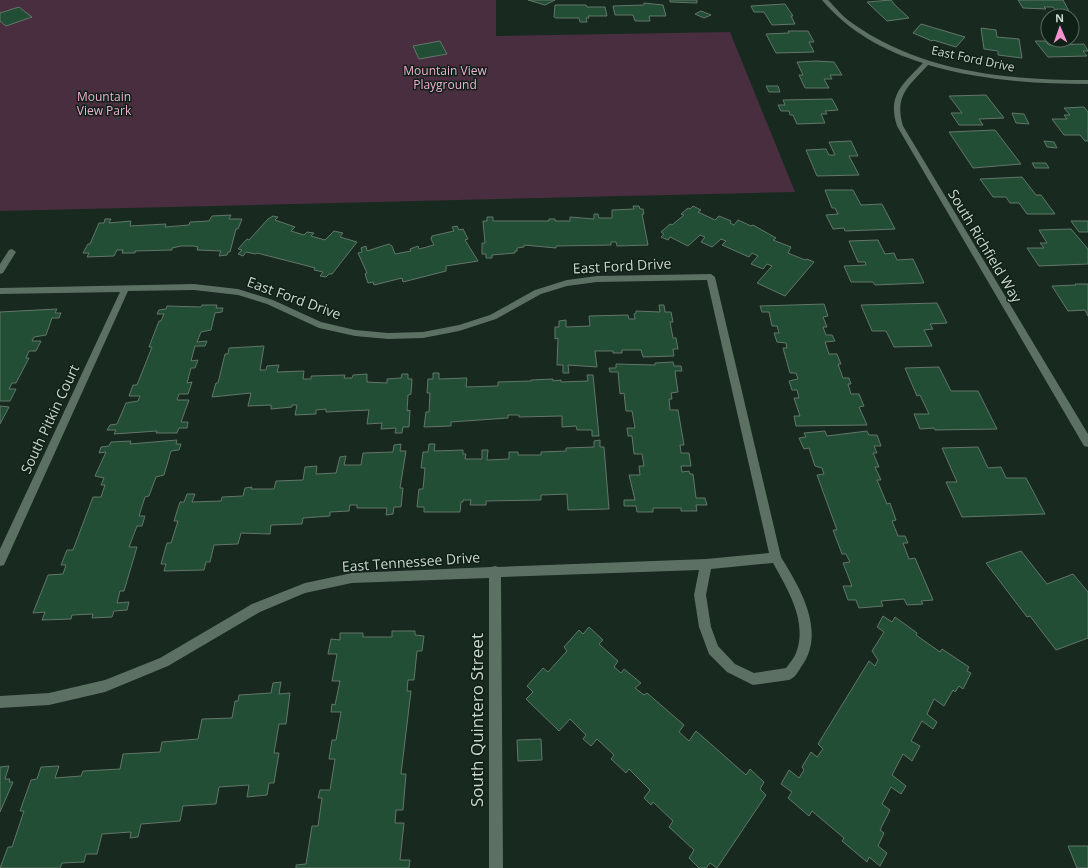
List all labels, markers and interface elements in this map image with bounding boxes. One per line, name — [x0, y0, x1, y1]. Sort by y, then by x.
north arrow — [1040, 8, 1080, 48]
text: N — [1055, 10, 1064, 25]
street label: East Ford Drive — [930, 41, 1016, 76]
park label: Mountain View Playground — [403, 62, 487, 93]
park label: Mountain View Park — [77, 88, 132, 119]
street label: South Richfield Way — [944, 186, 1027, 307]
street label: East Ford Drive — [572, 253, 672, 278]
street label: East Ford Drive — [245, 272, 344, 323]
street label: South Pitkin Court — [16, 361, 83, 477]
street label: East Tennessee Drive — [341, 547, 481, 576]
street label: South Quintero Street — [465, 633, 488, 807]

